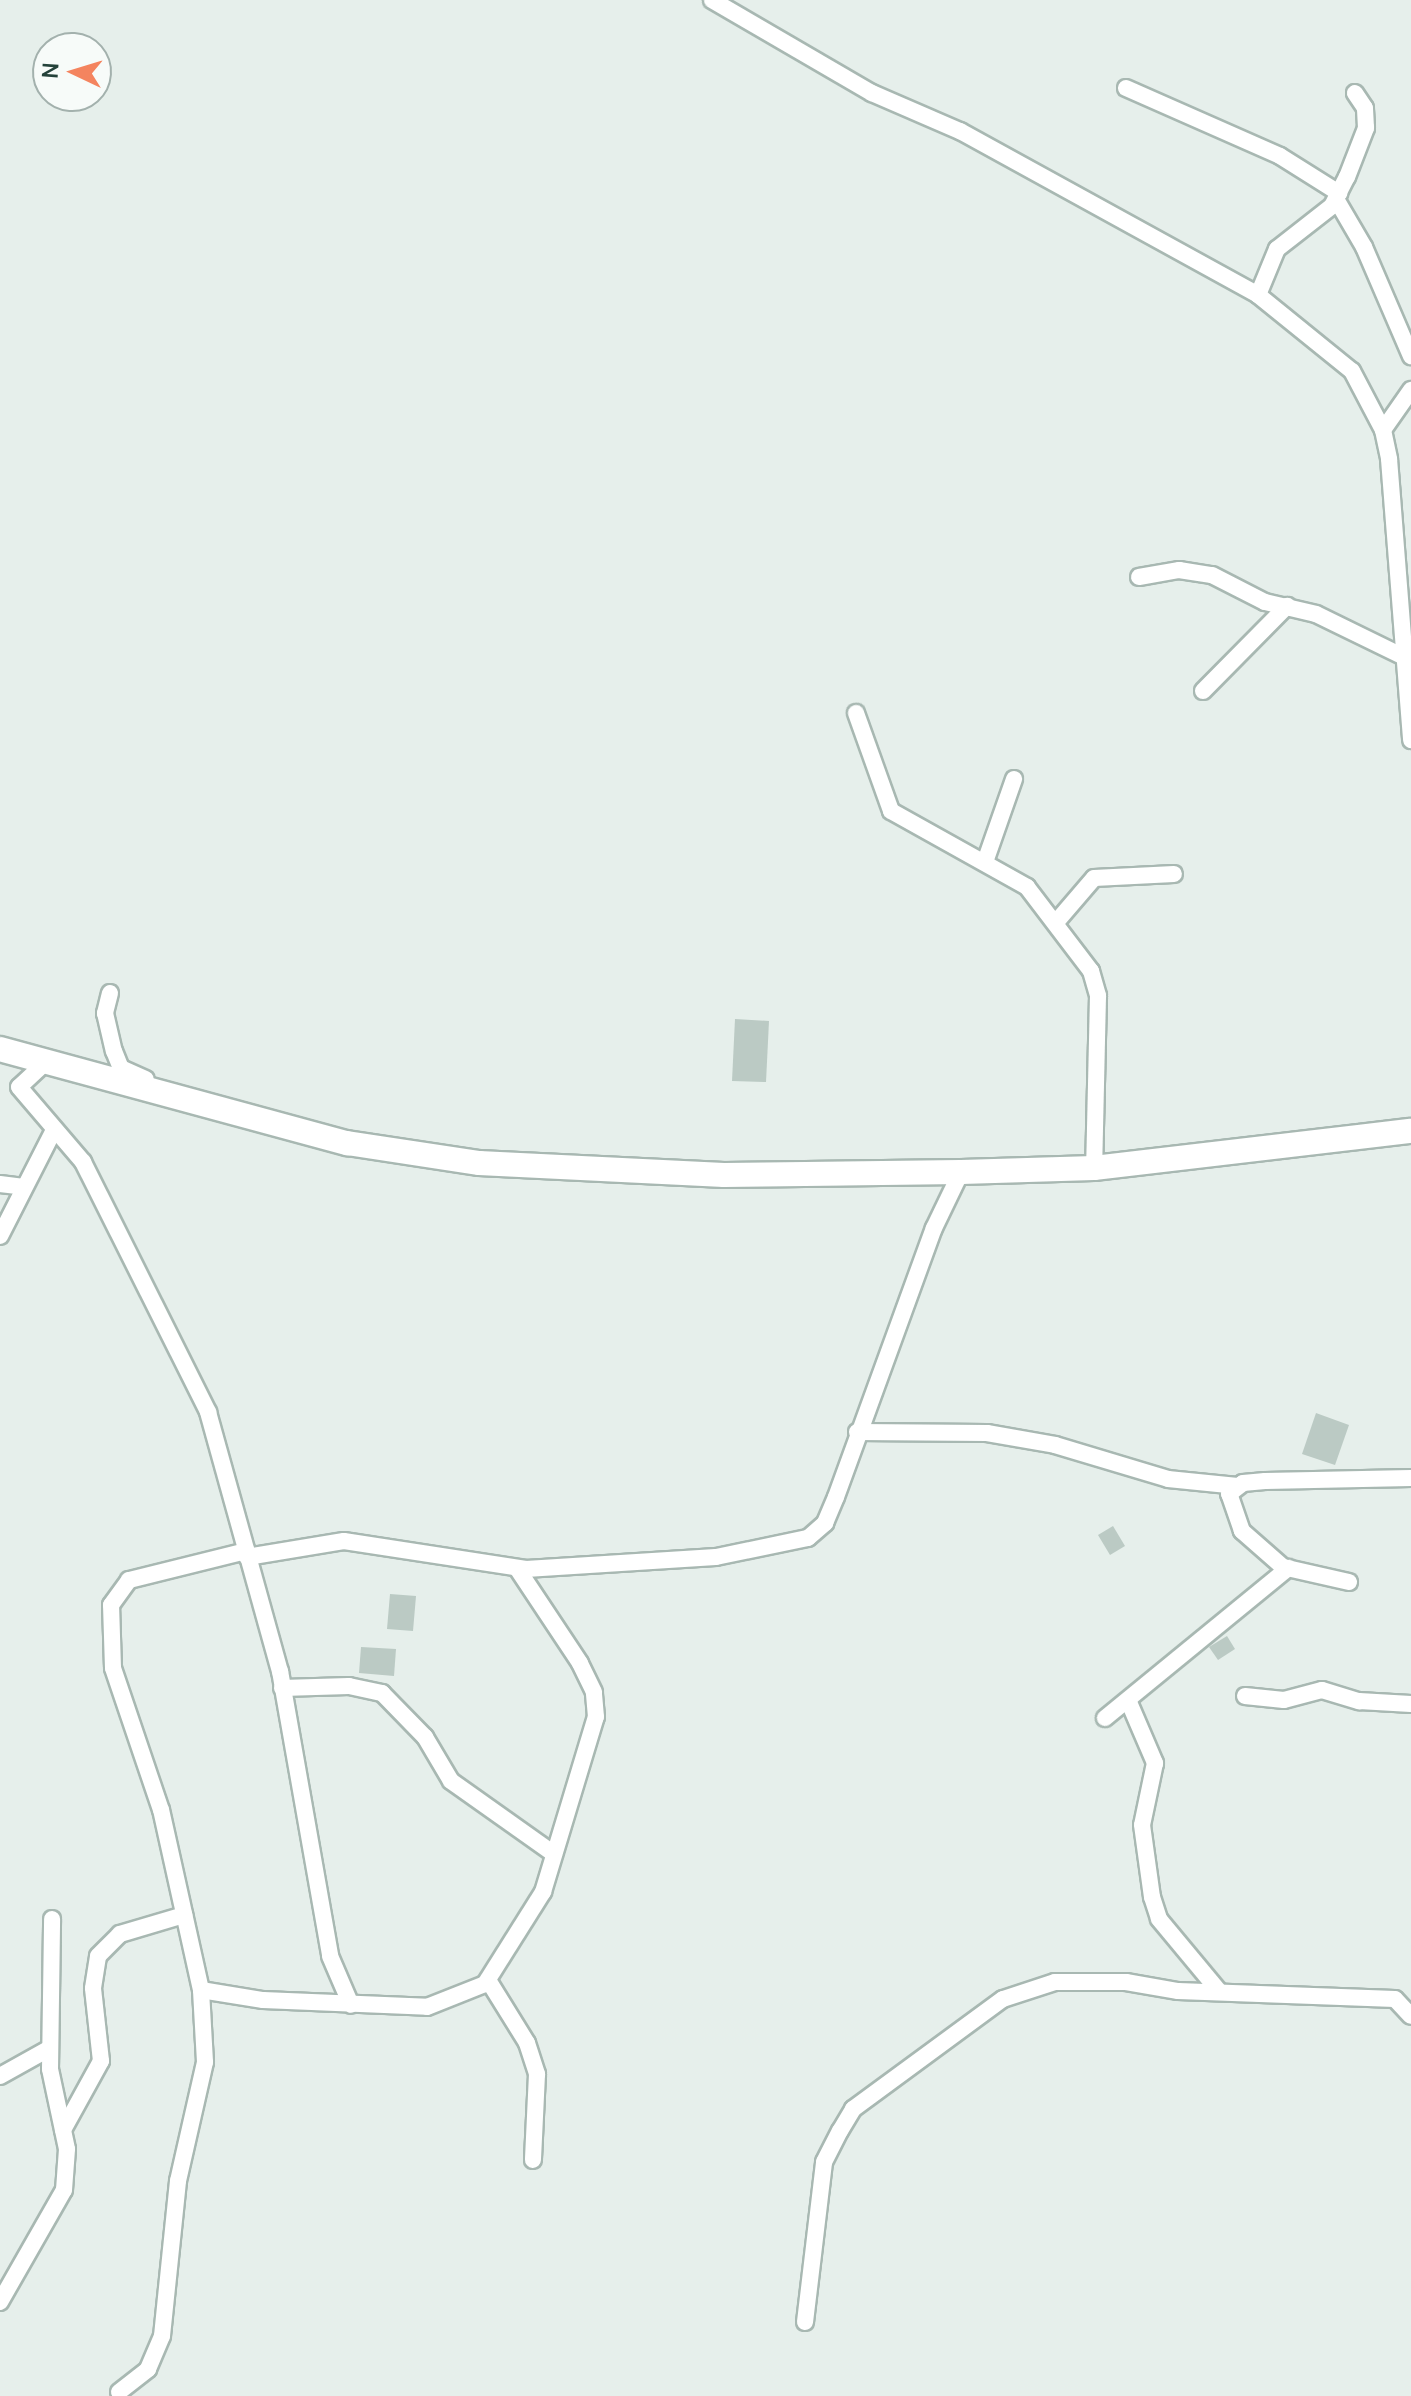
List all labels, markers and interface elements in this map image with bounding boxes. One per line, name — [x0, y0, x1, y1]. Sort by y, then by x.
north arrow — [32, 32, 112, 112]
text: N — [35, 62, 66, 79]

